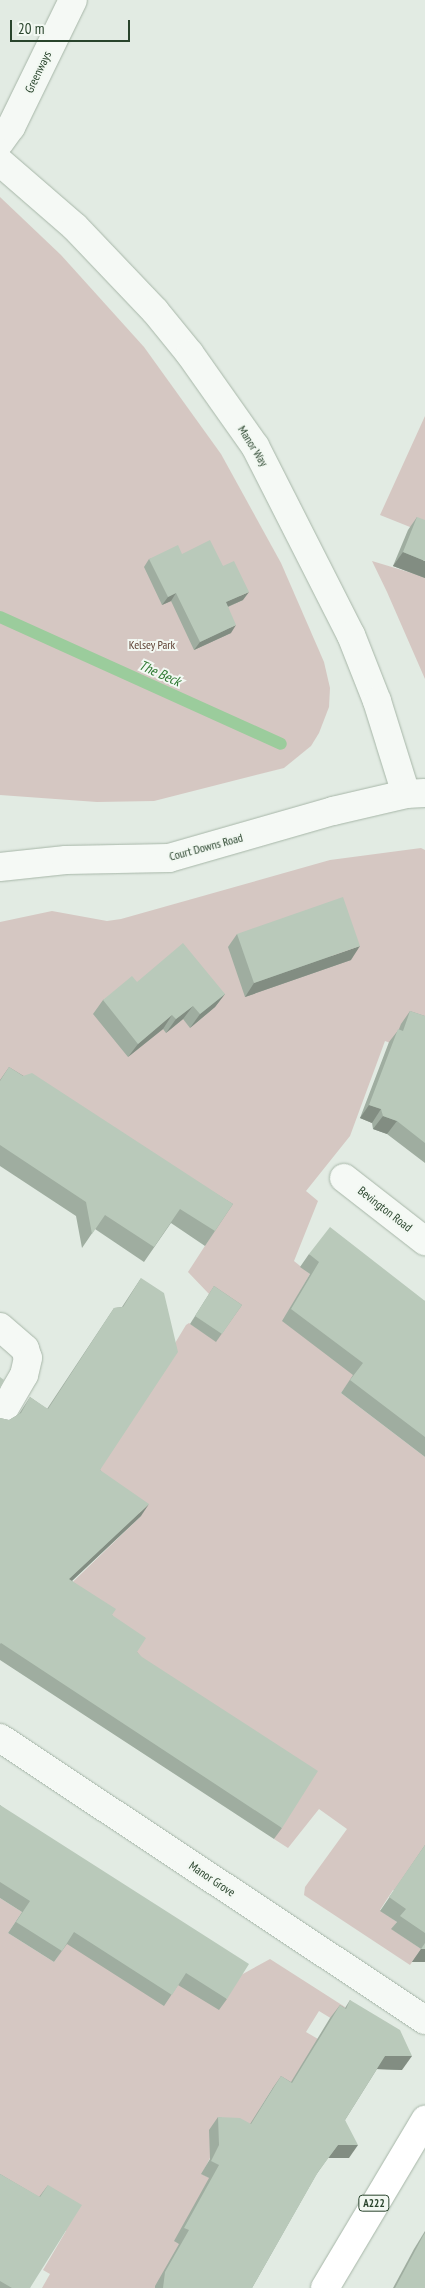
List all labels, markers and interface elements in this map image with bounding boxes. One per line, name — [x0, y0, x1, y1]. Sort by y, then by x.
scale bar — [12, 10, 132, 42]
text: 20 m — [18, 19, 44, 38]
street label: Greenways — [22, 49, 54, 95]
street label: Manor Way — [235, 423, 271, 469]
park label: Kelsey Park — [129, 638, 175, 652]
water label: The Beck — [137, 656, 183, 690]
street label: Court Downs Road — [168, 830, 244, 864]
street label: Bevington Road — [355, 1183, 415, 1235]
street label: Manor Grove — [186, 1858, 238, 1900]
road number: A222 — [358, 2194, 390, 2212]

